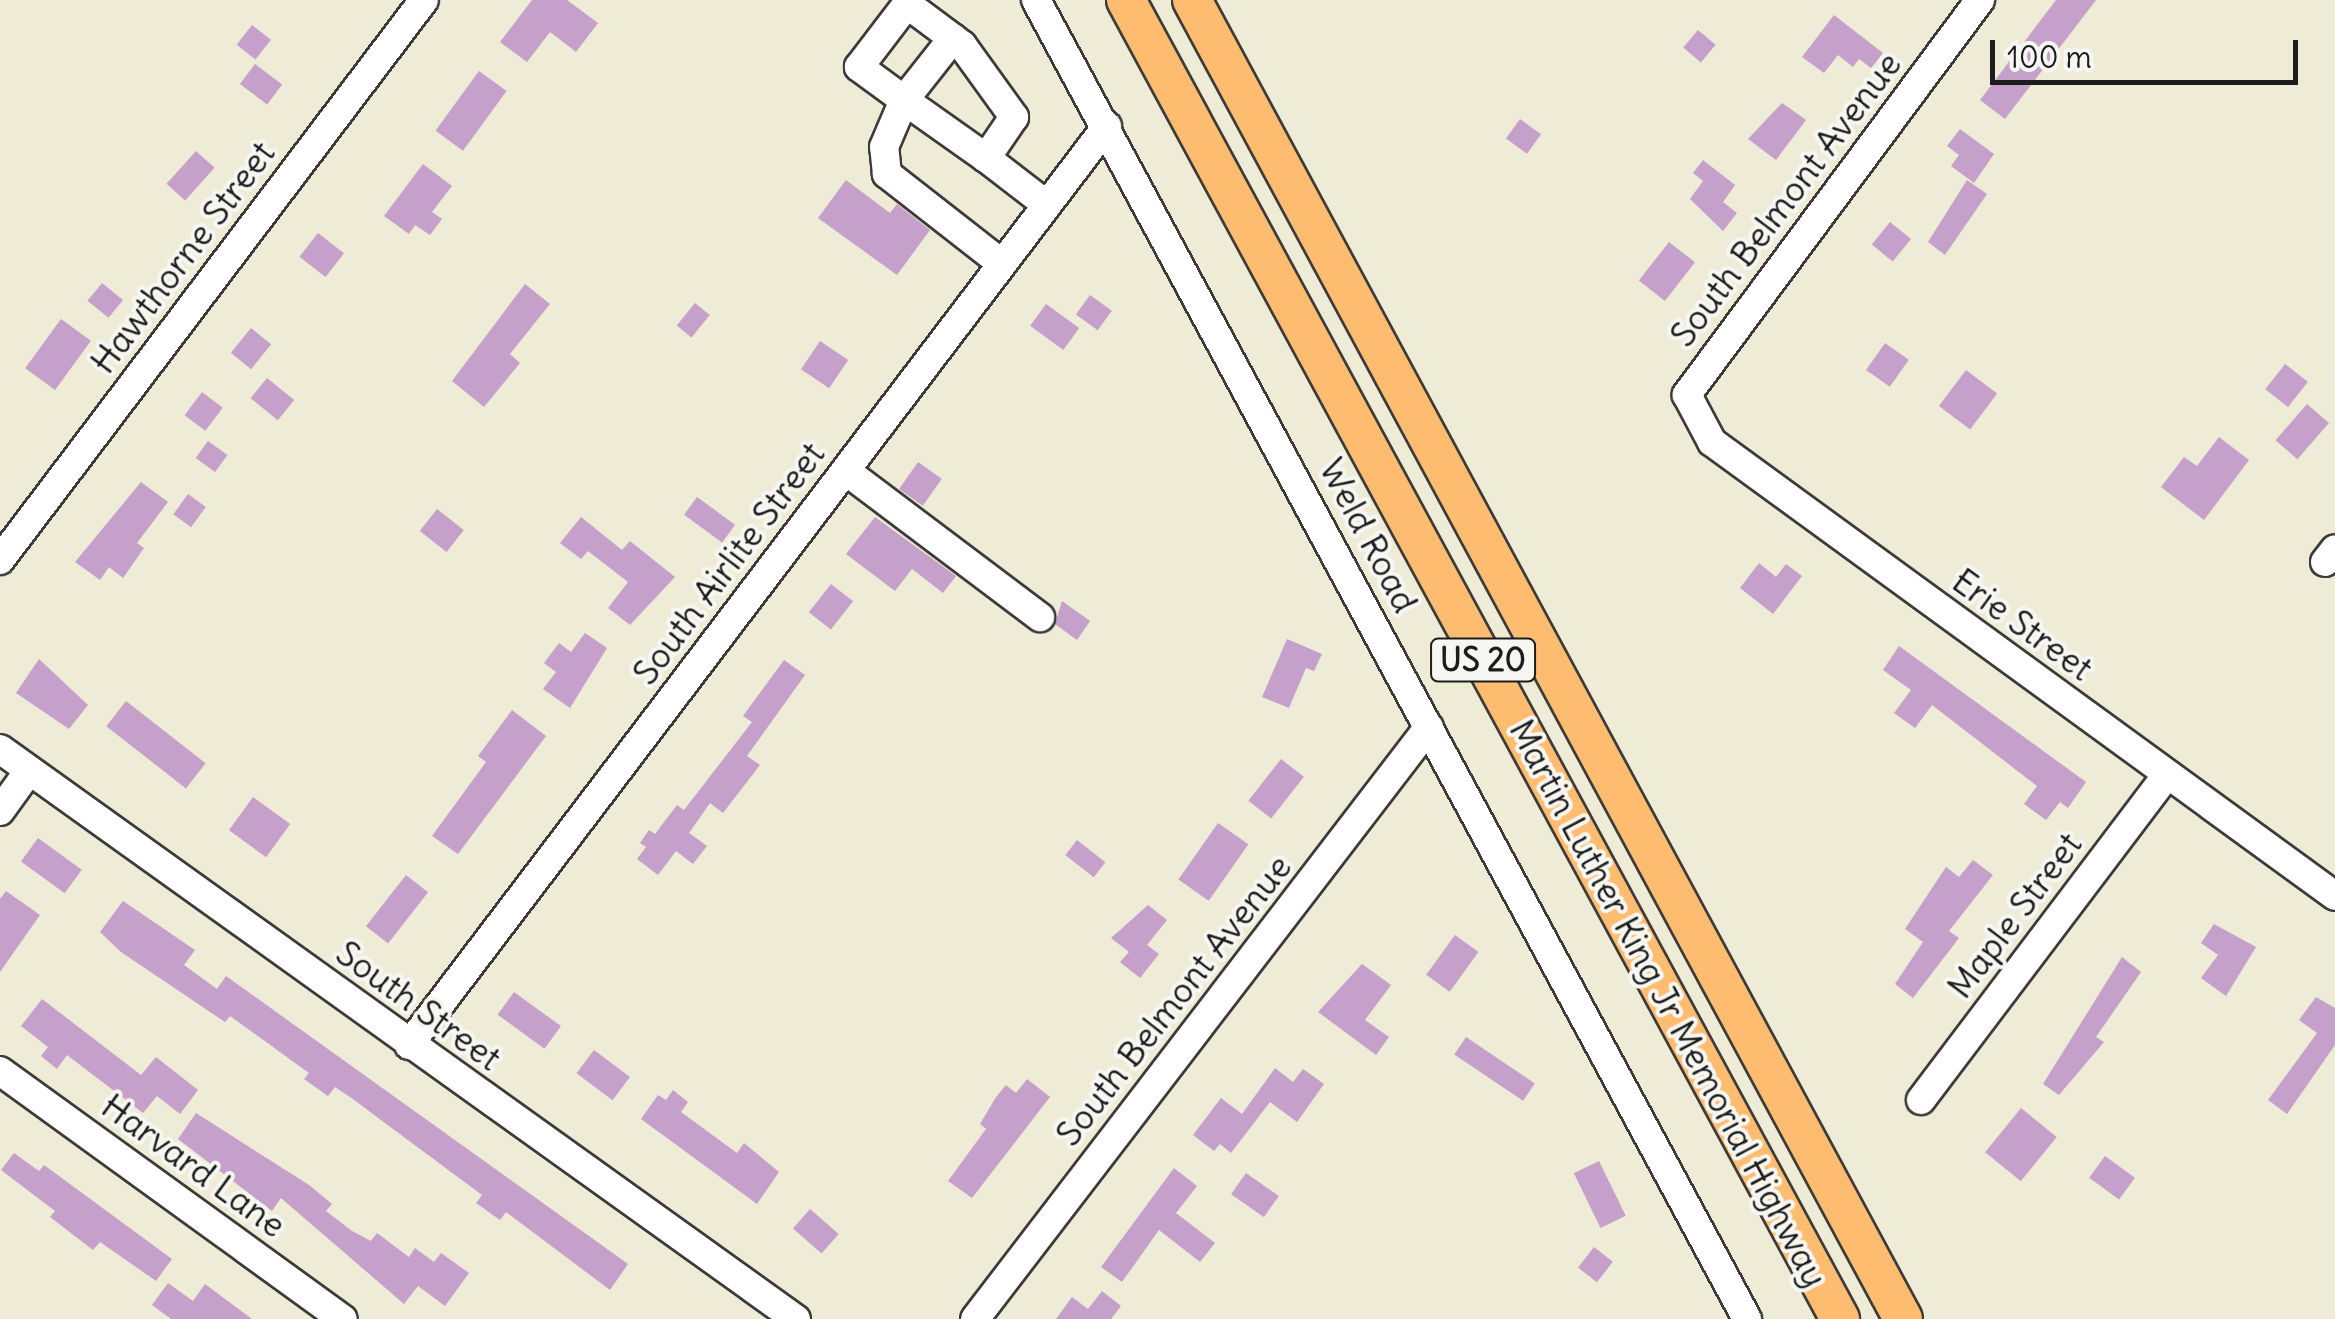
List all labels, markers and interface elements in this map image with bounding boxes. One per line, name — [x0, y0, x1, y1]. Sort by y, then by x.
scale bar — [1995, 20, 2302, 82]
text: 100 m — [2007, 38, 2092, 76]
street label: South Belmont Avenue — [1661, 44, 1909, 354]
street label: Hawthorne Street — [81, 133, 283, 381]
street label: South Airlite Street — [623, 434, 833, 692]
street label: Weld Road — [1311, 451, 1427, 619]
street label: Erie Street — [1945, 559, 2101, 689]
road number: US 20 — [1428, 633, 1538, 687]
street label: Martin Luther King Jr Memorial Highway — [1501, 712, 1837, 1294]
street label: Maple Street — [1938, 824, 2090, 1006]
street label: South Belmont Avenue — [1046, 846, 1300, 1154]
street label: South Street — [328, 931, 510, 1079]
street label: Harvard Lane — [94, 1084, 294, 1246]

